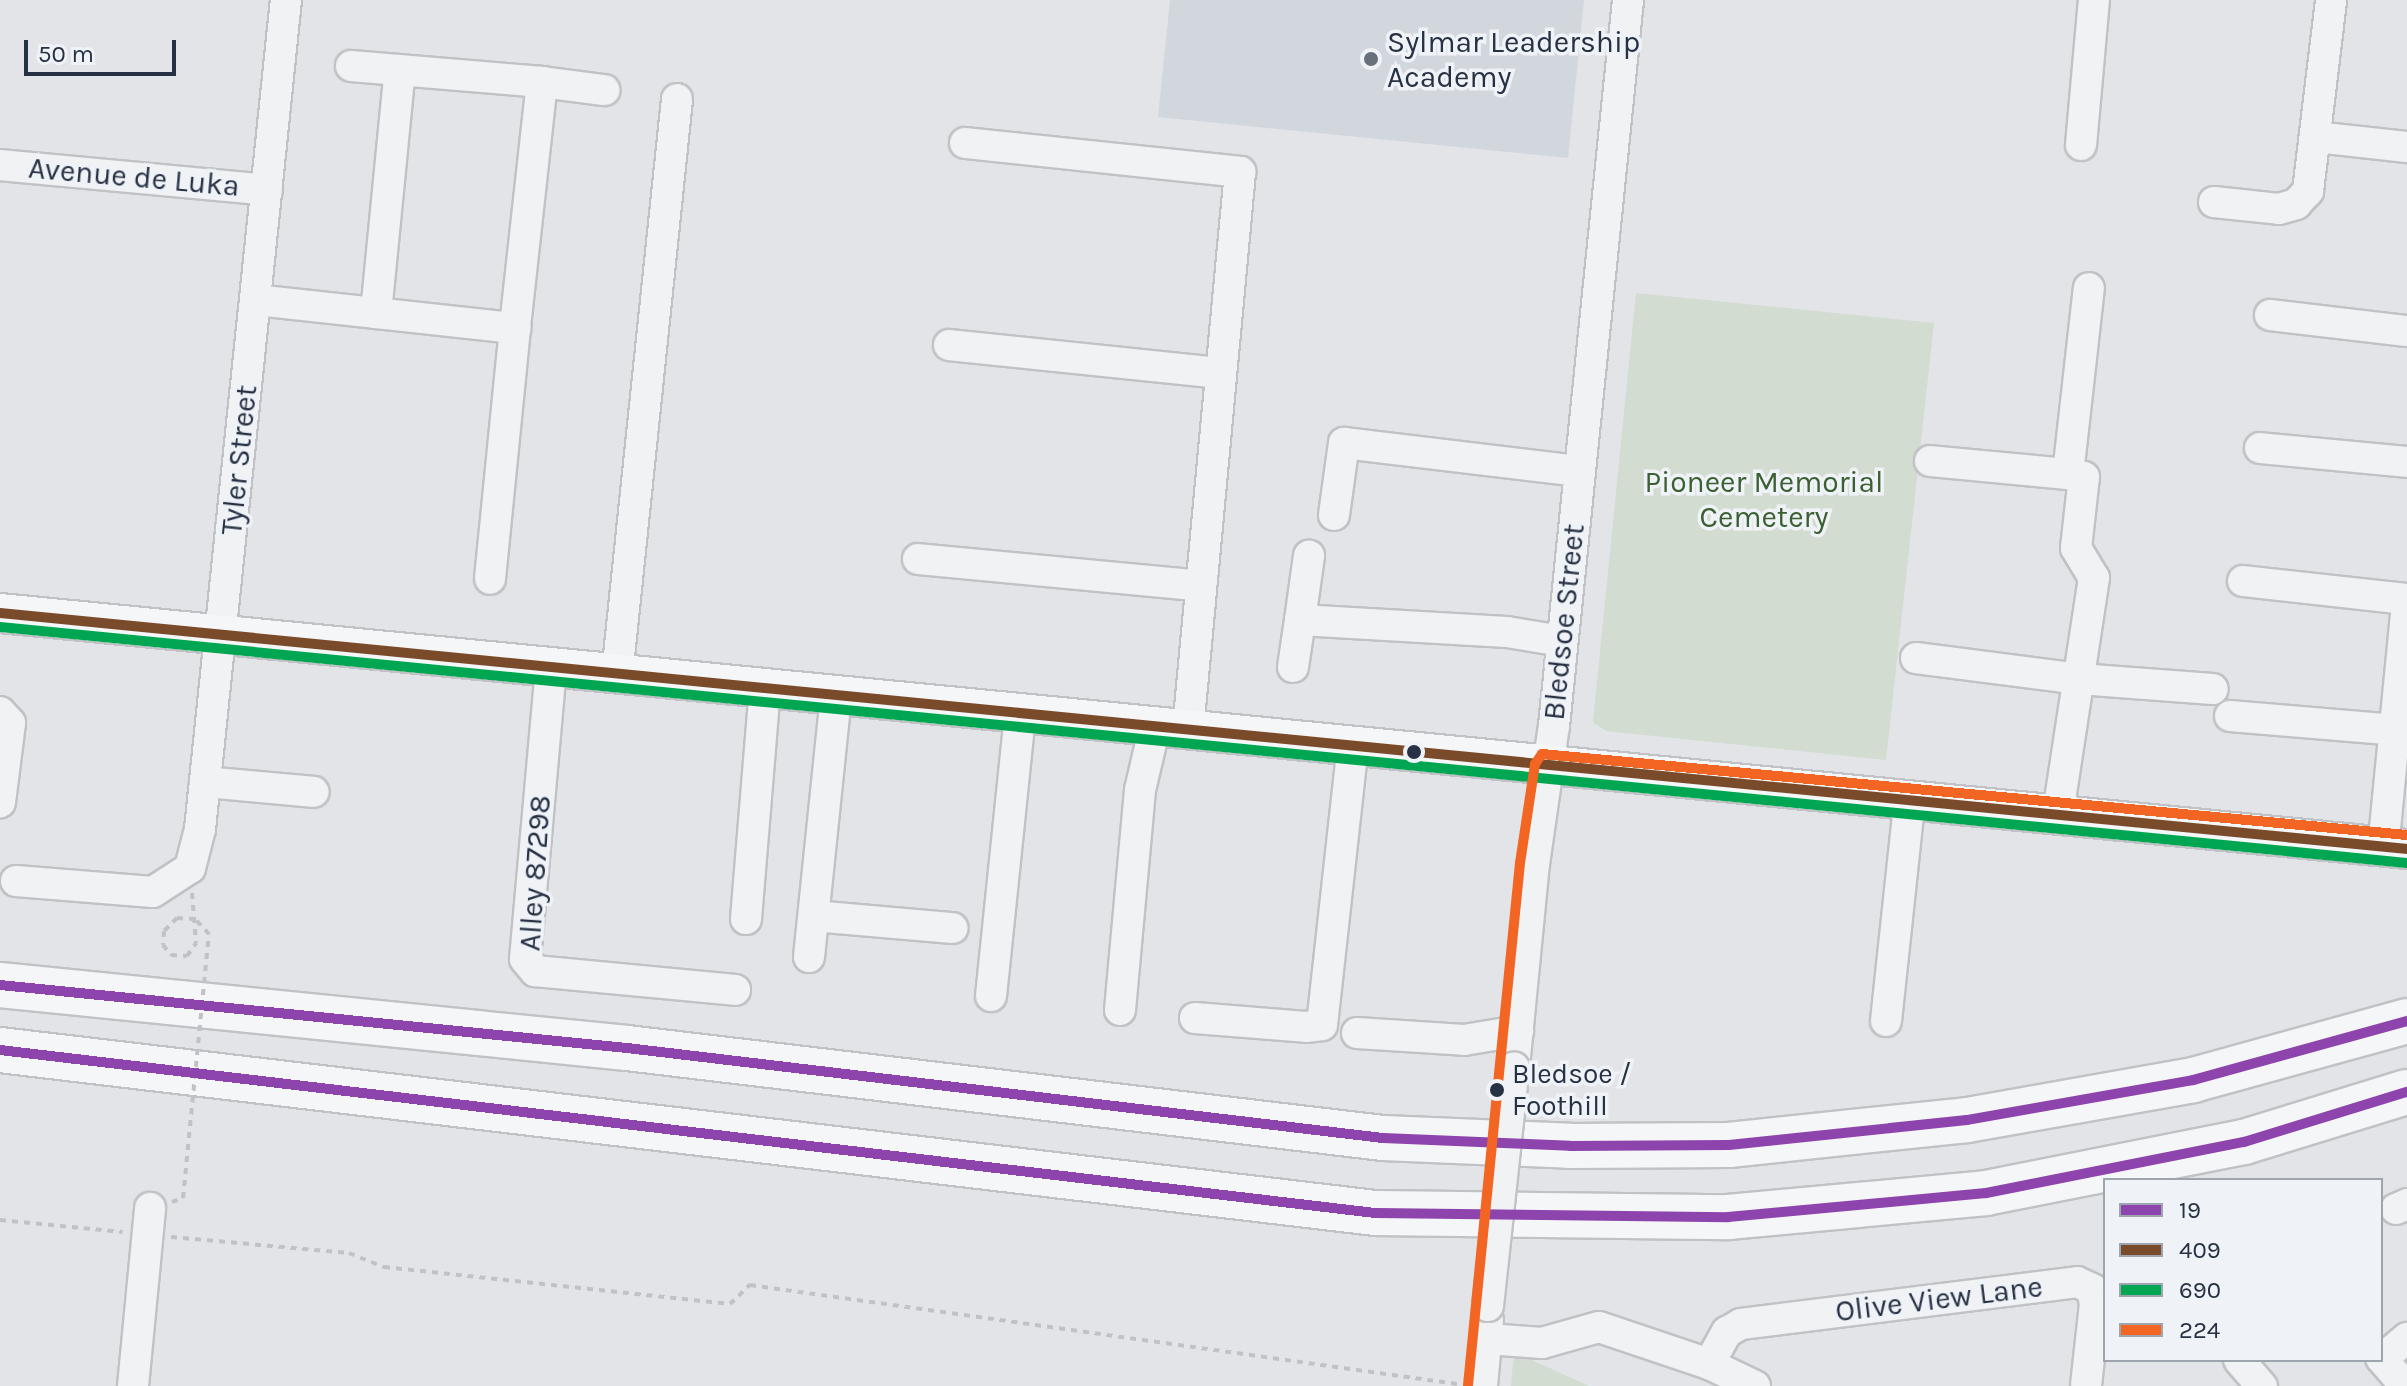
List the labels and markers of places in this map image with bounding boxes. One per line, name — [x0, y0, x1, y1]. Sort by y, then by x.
place label: Sylmar Leadership Academy — [1387, 24, 1640, 94]
marker: Sylmar Leadership Academy — [1362, 50, 1380, 68]
unlabelled marker — [1406, 744, 1422, 760]
place label: Bledsoe / Foothill — [1512, 1057, 1631, 1123]
marker: Bledsoe / Foothill — [1489, 1082, 1505, 1098]

